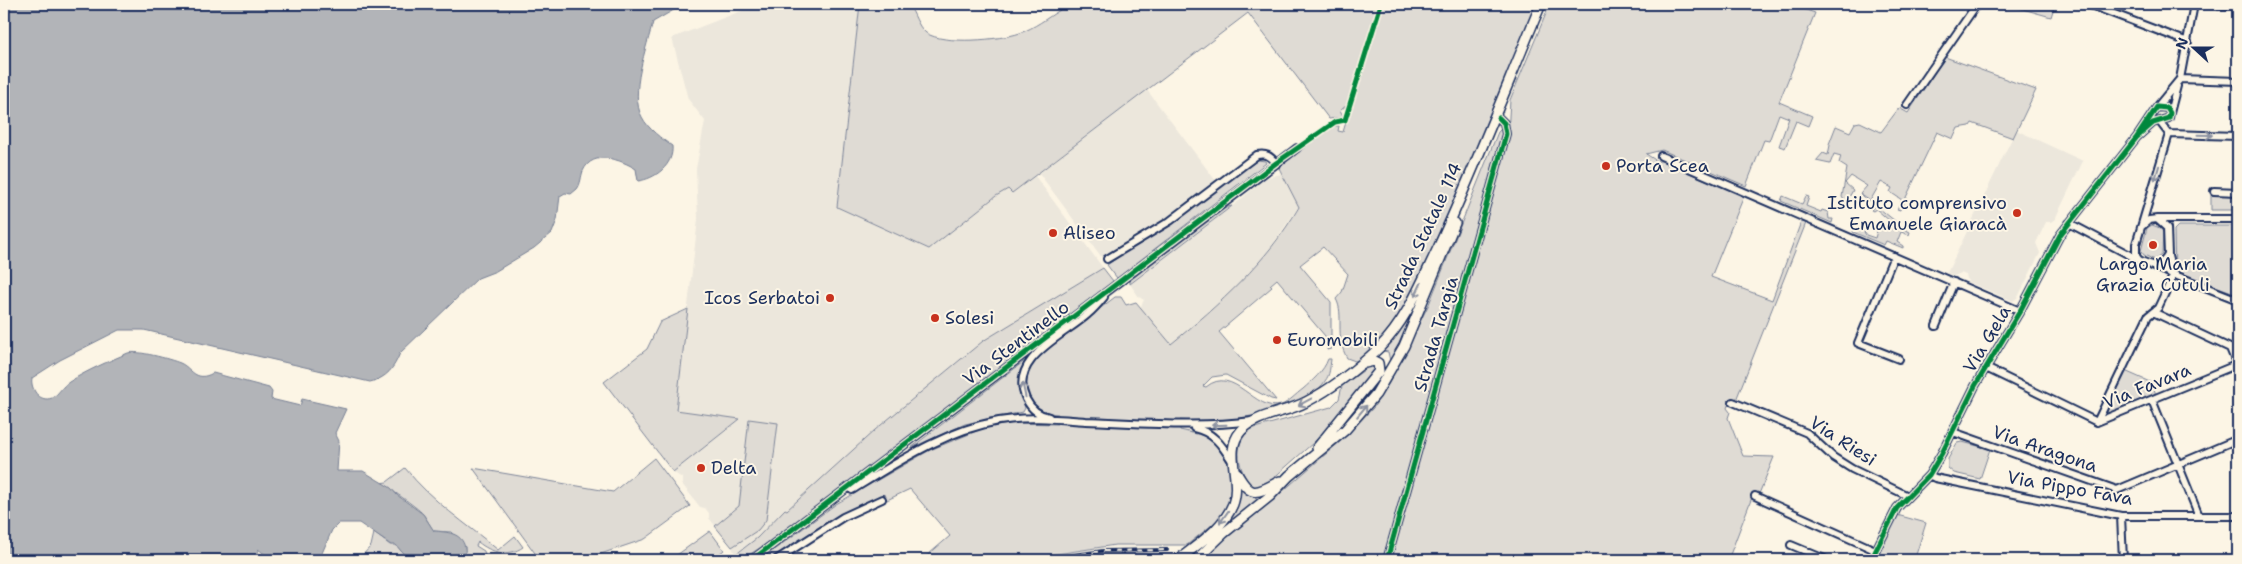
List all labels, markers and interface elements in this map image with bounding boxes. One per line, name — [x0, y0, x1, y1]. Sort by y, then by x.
north arrow — [2170, 22, 2220, 72]
text: N — [2171, 35, 2192, 52]
one-way arrow — [2196, 130, 2213, 140]
place label: Porta Scea — [1616, 154, 1709, 178]
street label: Strada Statale 114 — [1378, 159, 1468, 313]
marker: Porta Scea — [1600, 160, 1612, 172]
one-way arrow — [2152, 165, 2161, 181]
place label: Istituto comprensivo Emanuele Giaracà — [1827, 191, 2007, 236]
marker: Istituto comprensivo Emanuele Giaracà — [2011, 207, 2023, 219]
place label: Aliseo — [1063, 221, 1116, 245]
marker: Aliseo — [1047, 227, 1059, 239]
marker: Largo Maria Grazia Cutuli — [2147, 239, 2159, 251]
place label: Largo Maria Grazia Cutuli — [2096, 252, 2210, 297]
street label: Strada Targia — [1408, 273, 1464, 395]
one-way arrow — [1412, 282, 1422, 297]
place label: Icos Serbatoi — [704, 286, 820, 310]
marker: Icos Serbatoi — [824, 292, 836, 304]
street label: Via Stentinello — [958, 295, 1074, 391]
street label: Via Gela — [1958, 301, 2016, 377]
place label: Solesi — [945, 306, 994, 330]
marker: Solesi — [929, 312, 941, 324]
place label: Euromobili — [1287, 328, 1378, 352]
marker: Euromobili — [1271, 334, 1283, 346]
street label: Via Favara — [2100, 358, 2194, 414]
one-way arrow — [1019, 383, 1028, 399]
one-way arrow — [1298, 398, 1313, 407]
one-way arrow — [1357, 405, 1368, 418]
street label: Via Riesi — [1805, 411, 1881, 471]
one-way arrow — [1211, 420, 1227, 429]
street label: Via Aragona — [1989, 420, 2101, 478]
place label: Delta — [711, 456, 757, 480]
marker: Delta — [695, 462, 707, 474]
street label: Via Pippo Fava — [2005, 465, 2135, 511]
one-way arrow — [1219, 510, 1229, 524]

